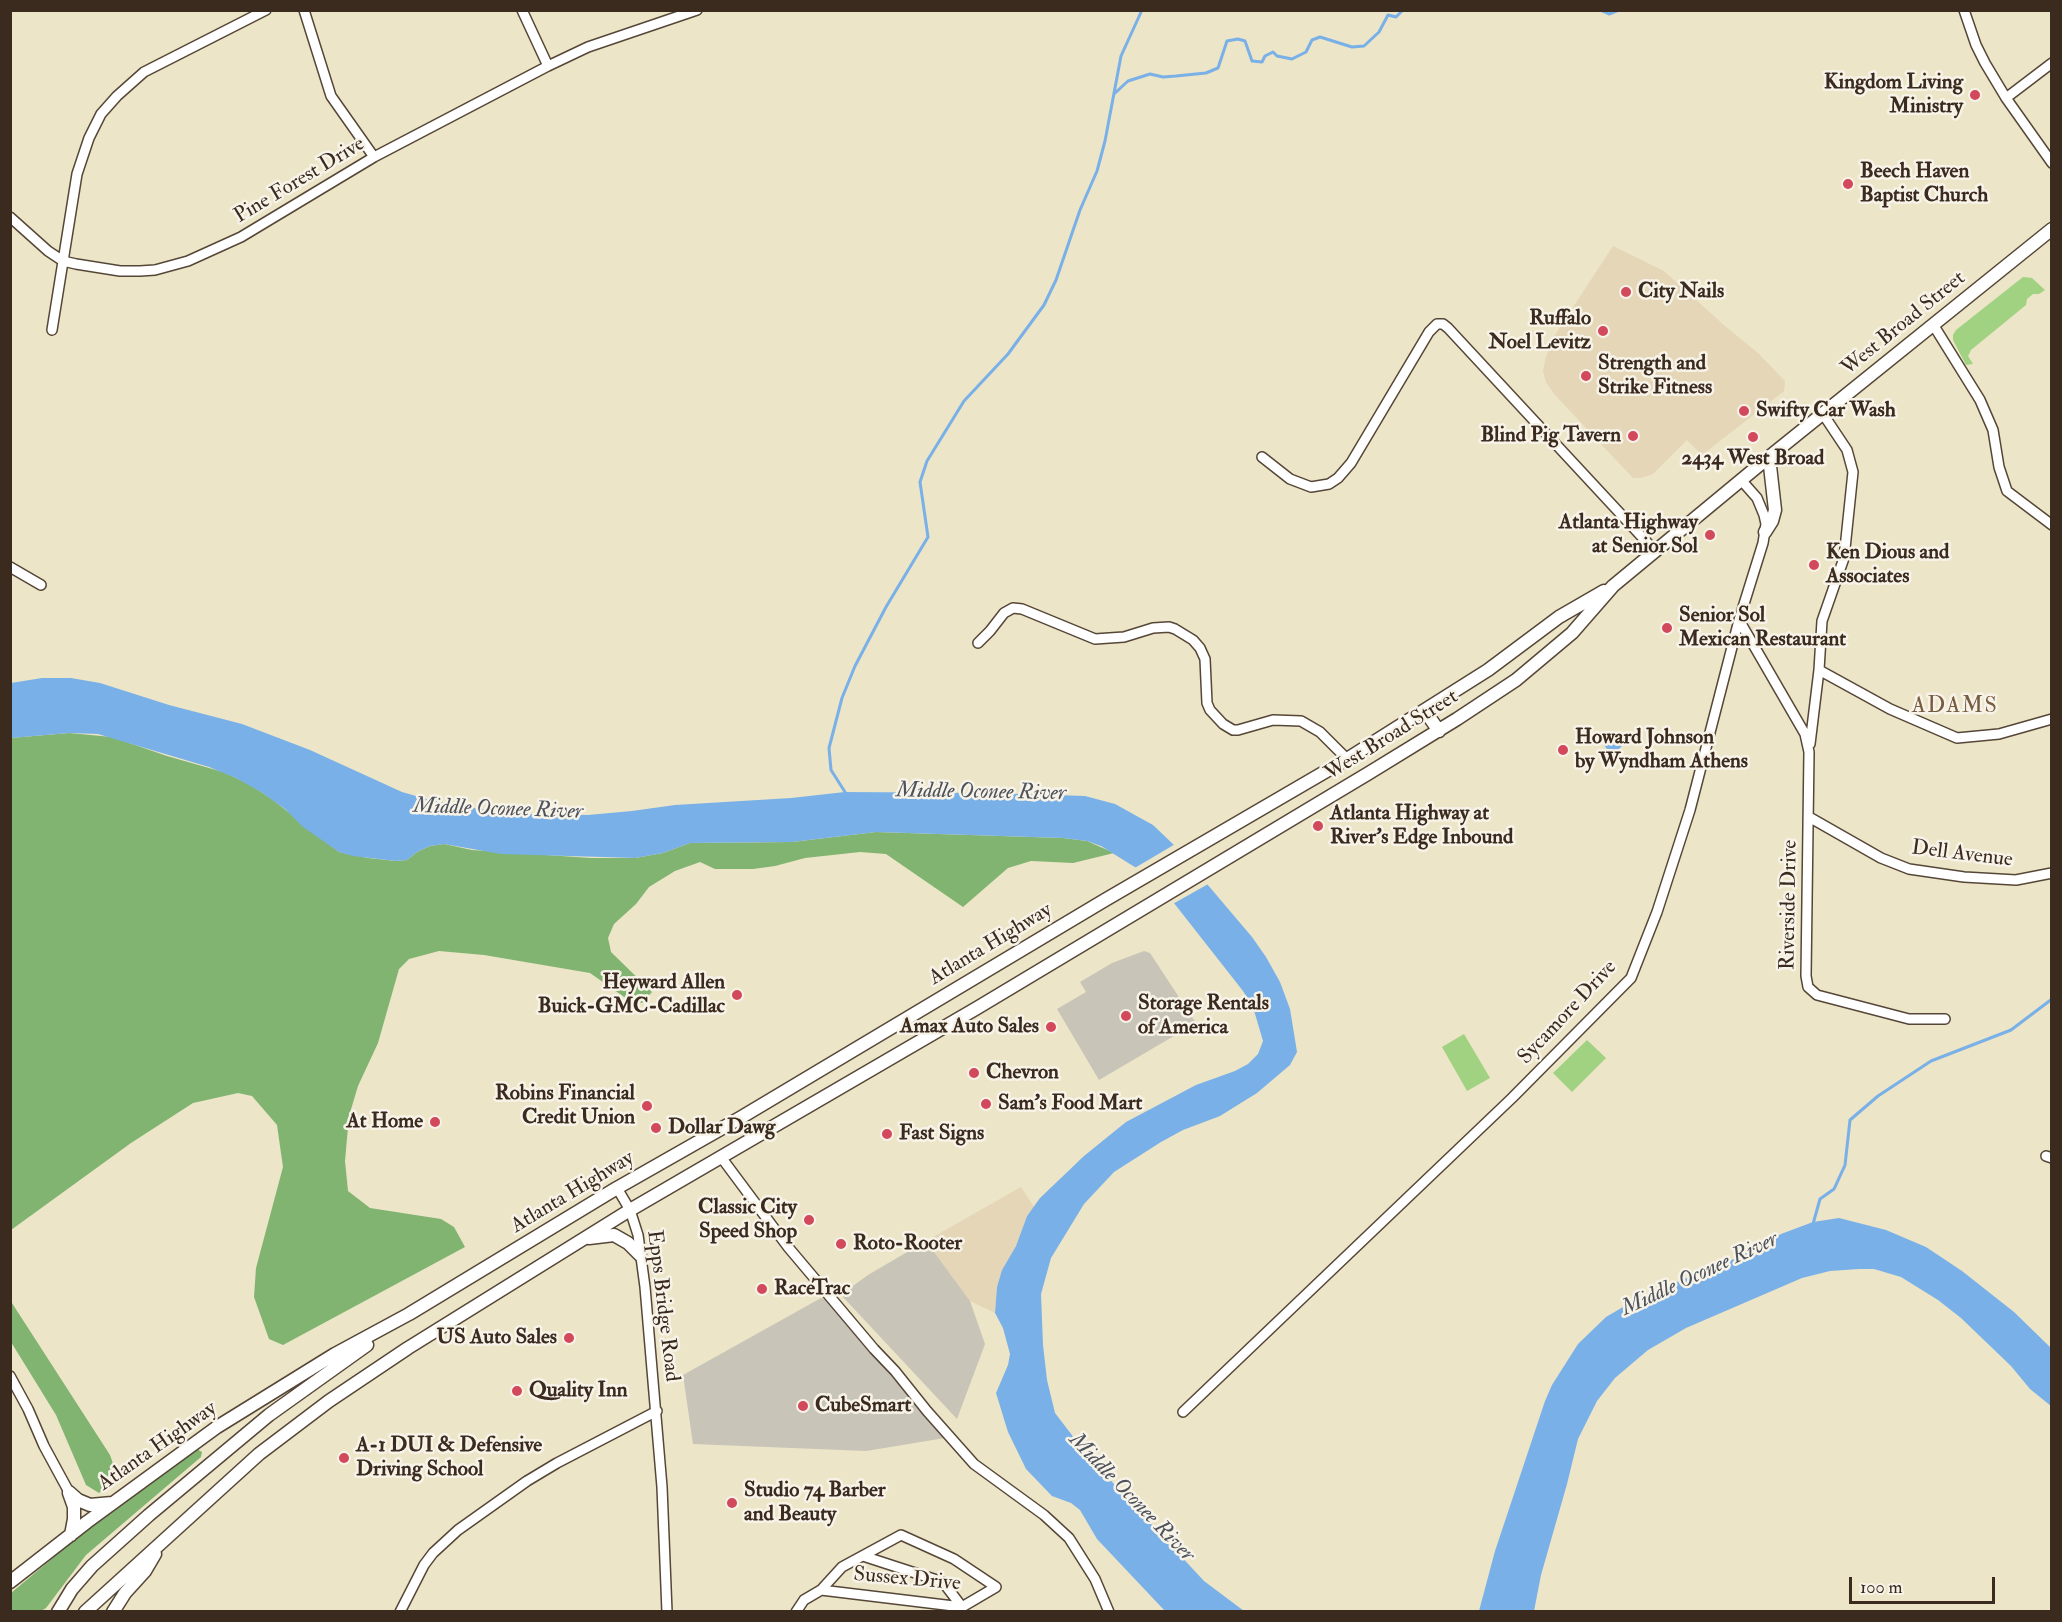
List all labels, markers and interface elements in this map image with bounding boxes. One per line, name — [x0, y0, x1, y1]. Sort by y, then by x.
place label: Kingdom Living Ministry — [1824, 70, 1963, 120]
marker: Kingdom Living Ministry — [1968, 88, 1982, 102]
street label: Pine Forest Drive — [230, 132, 370, 230]
place label: Beech Haven Baptist Church — [1860, 159, 1988, 209]
marker: Beech Haven Baptist Church — [1841, 177, 1855, 191]
street label: West Broad Street — [1837, 266, 1971, 382]
place label: City Nails — [1638, 279, 1724, 305]
marker: City Nails — [1619, 285, 1633, 299]
place label: Ruffalo Noel Levitz — [1489, 306, 1591, 356]
marker: Ruffalo Noel Levitz — [1596, 324, 1610, 338]
place label: Strength and Strike Fitness — [1598, 351, 1712, 401]
marker: Strength and Strike Fitness — [1579, 369, 1593, 383]
place label: Swifty Car Wash — [1756, 398, 1896, 424]
marker: Swifty Car Wash — [1737, 404, 1751, 418]
place label: Blind Pig Tavern — [1480, 423, 1621, 449]
marker: Blind Pig Tavern — [1626, 429, 1640, 443]
marker: 2434 West Broad — [1746, 430, 1760, 444]
place label: 2434 West Broad — [1682, 446, 1824, 472]
place label: Atlanta Highway at Senior Sol — [1559, 510, 1698, 560]
marker: Atlanta Highway at Senior Sol — [1703, 528, 1717, 542]
place label: Ken Dious and Associates — [1826, 540, 1949, 590]
marker: Ken Dious and Associates — [1807, 558, 1821, 572]
place label: Senior Sol Mexican Restaurant — [1679, 603, 1846, 653]
marker: Senior Sol Mexican Restaurant — [1660, 621, 1674, 635]
street label: West Broad Street — [1321, 685, 1463, 787]
district label: ADAMS — [1912, 694, 1998, 720]
place label: Howard Johnson by Wyndham Athens — [1575, 725, 1748, 775]
marker: Howard Johnson by Wyndham Athens — [1556, 743, 1570, 757]
water label: Middle Oconee River — [896, 778, 1066, 808]
water label: Middle Oconee River — [413, 794, 583, 826]
place label: Atlanta Highway at River's Edge Inbound — [1330, 801, 1513, 851]
marker: Atlanta Highway at River's Edge Inbound — [1311, 819, 1325, 833]
street label: Dell Avenue — [1910, 836, 2014, 874]
street label: Riverside Drive — [1776, 840, 1804, 970]
street label: Atlanta Highway — [925, 898, 1057, 992]
street label: Sycamore Drive — [1513, 956, 1623, 1070]
place label: Heyward Allen Buick-GMC-Cadillac — [538, 970, 725, 1020]
marker: Heyward Allen Buick-GMC-Cadillac — [730, 988, 744, 1002]
place label: Storage Rentals of America — [1138, 991, 1269, 1041]
marker: Storage Rentals of America — [1119, 1009, 1133, 1023]
place label: Amax Auto Sales — [900, 1014, 1039, 1040]
marker: Amax Auto Sales — [1044, 1020, 1058, 1034]
place label: Chevron — [986, 1060, 1059, 1086]
marker: Chevron — [967, 1066, 981, 1080]
place label: Robins Financial Credit Union — [495, 1081, 635, 1131]
place label: Sam's Food Mart — [998, 1091, 1142, 1117]
marker: Sam's Food Mart — [979, 1097, 993, 1111]
marker: Robins Financial Credit Union — [640, 1099, 654, 1113]
place label: At Home — [346, 1109, 423, 1135]
marker: At Home — [428, 1115, 442, 1129]
place label: Dollar Dawg — [668, 1115, 775, 1141]
marker: Dollar Dawg — [649, 1121, 663, 1135]
place label: Fast Signs — [899, 1121, 984, 1147]
marker: Fast Signs — [880, 1127, 894, 1141]
street label: Atlanta Highway — [507, 1146, 639, 1240]
place label: Classic City Speed Shop — [698, 1195, 797, 1245]
marker: Classic City Speed Shop — [802, 1213, 816, 1227]
water label: Middle Oconee River — [1617, 1227, 1783, 1323]
street label: Epps Bridge Road — [640, 1229, 684, 1383]
place label: Roto-Rooter — [853, 1231, 962, 1257]
marker: Roto-Rooter — [834, 1237, 848, 1251]
place label: RaceTrac — [774, 1276, 850, 1302]
marker: RaceTrac — [755, 1282, 769, 1296]
place label: US Auto Sales — [436, 1325, 557, 1351]
marker: US Auto Sales — [562, 1331, 576, 1345]
place label: Quality Inn — [529, 1378, 628, 1404]
marker: Quality Inn — [510, 1384, 524, 1398]
place label: CubeSmart — [815, 1393, 911, 1419]
street label: Atlanta Highway — [94, 1397, 222, 1497]
marker: CubeSmart — [796, 1399, 810, 1413]
water label: Middle Oconee River — [1062, 1428, 1200, 1568]
place label: A-1 DUI & Defensive Driving School — [356, 1433, 542, 1483]
marker: A-1 DUI & Defensive Driving School — [337, 1451, 351, 1465]
place label: Studio 74 Barber and Beauty — [744, 1478, 886, 1528]
marker: Studio 74 Barber and Beauty — [725, 1496, 739, 1510]
street label: Sussex Drive — [852, 1563, 962, 1597]
scale bar — [1852, 1565, 1998, 1603]
text: 100 m — [1860, 1576, 1903, 1599]

